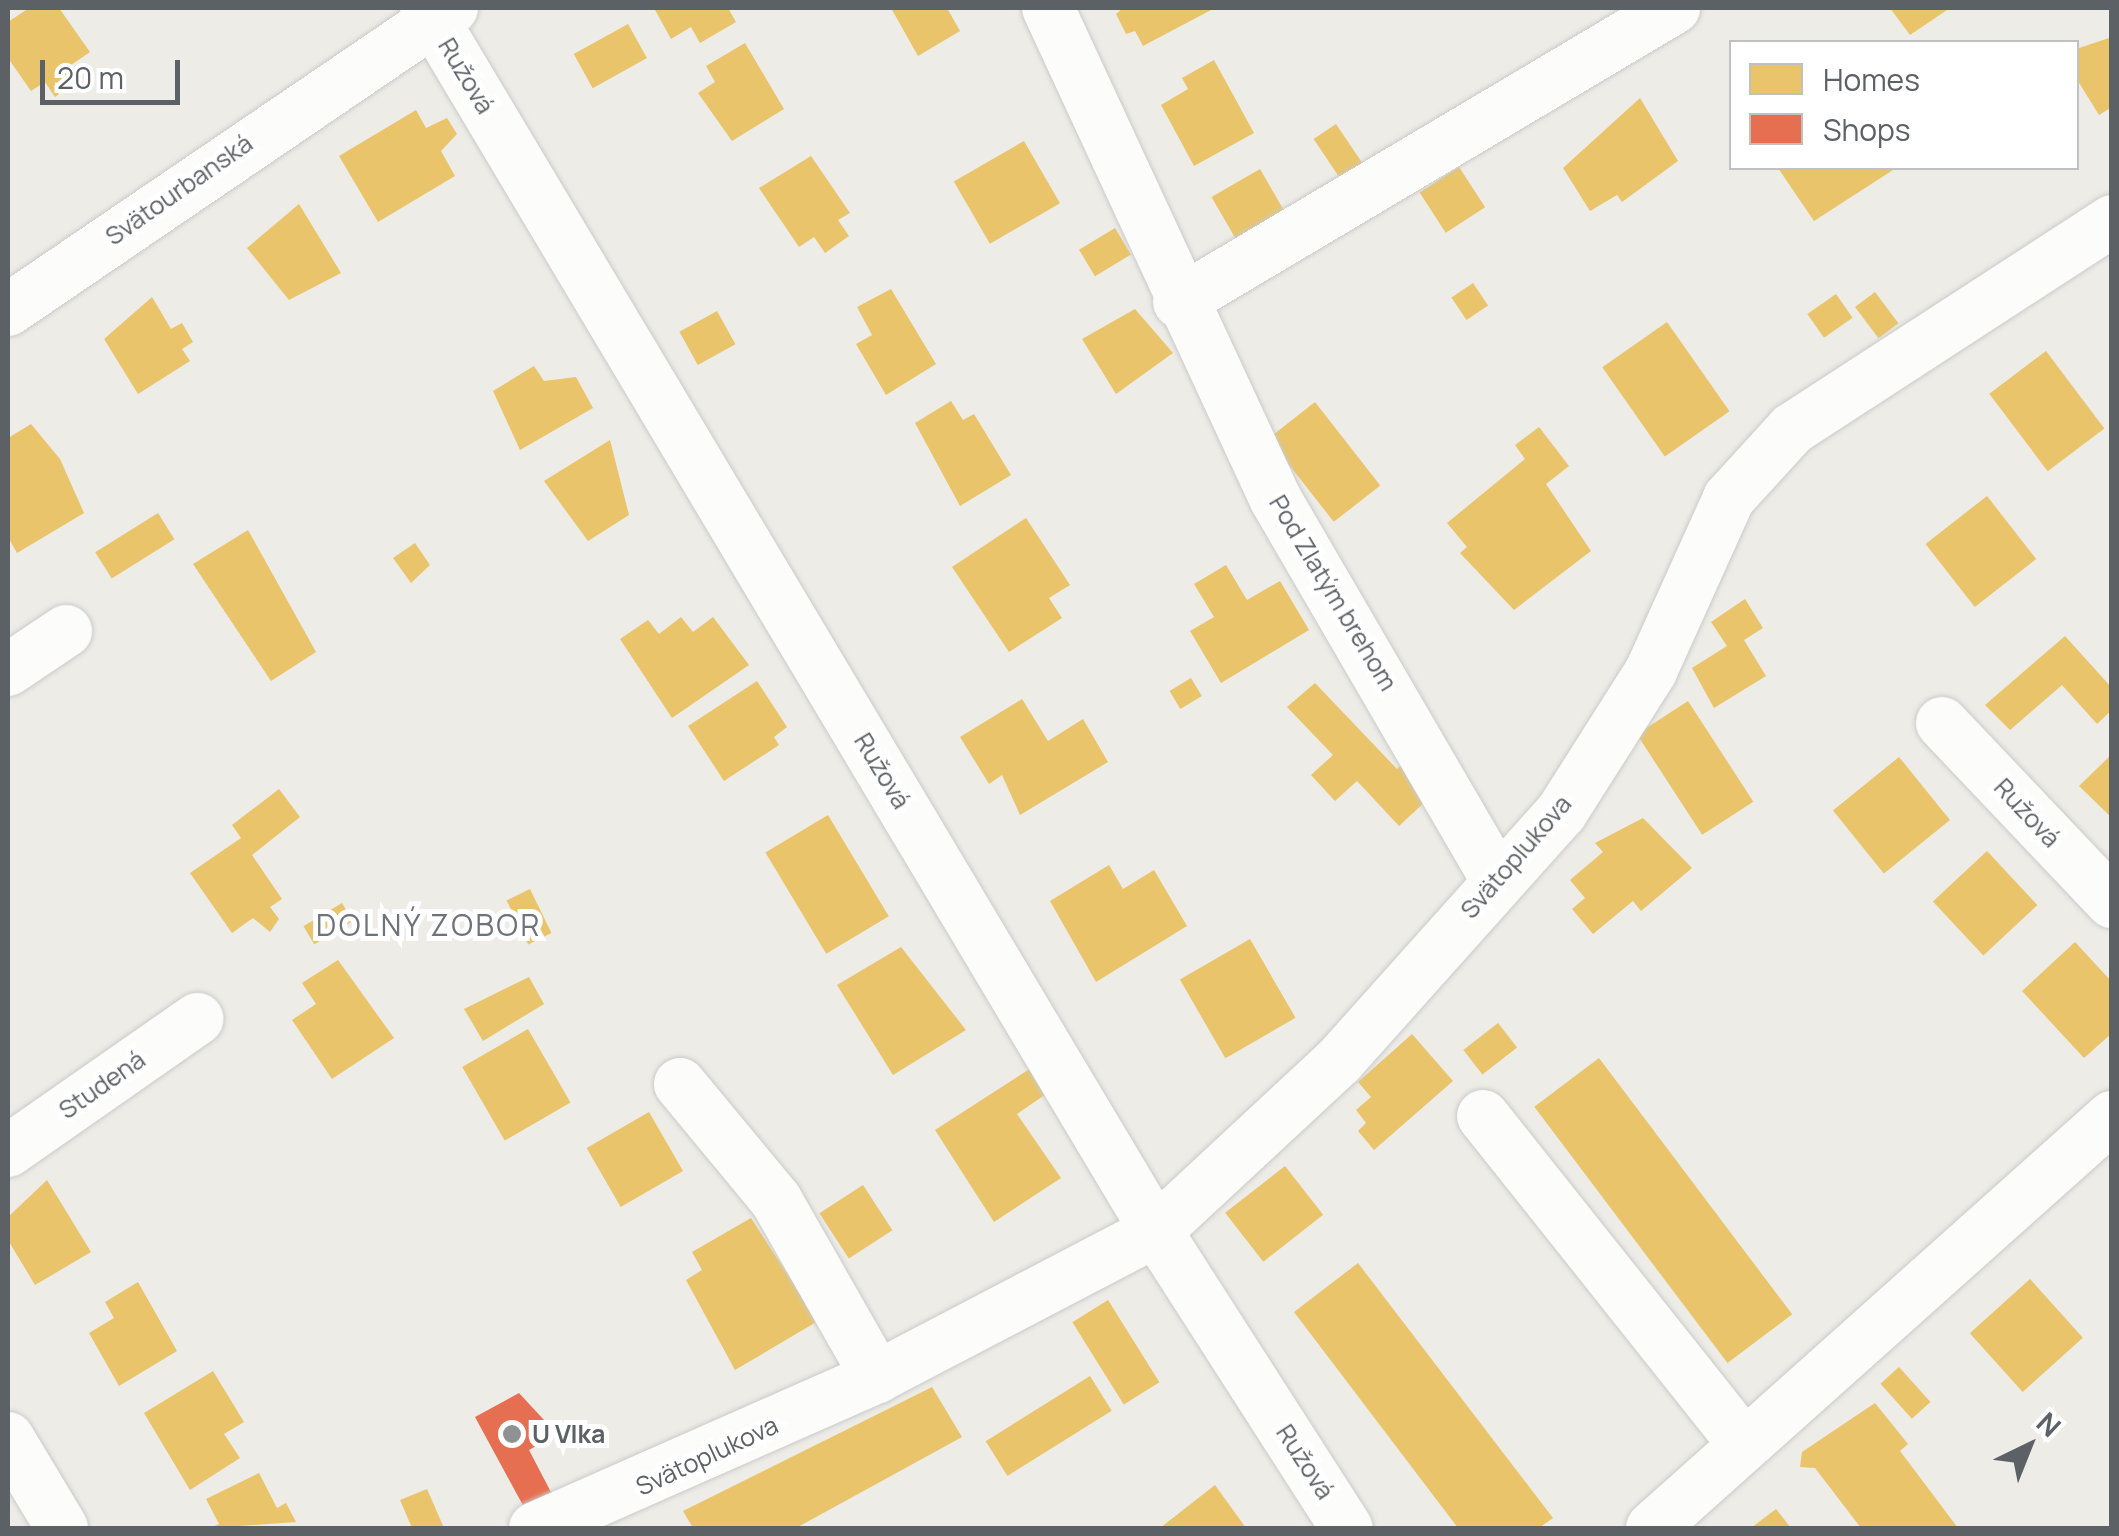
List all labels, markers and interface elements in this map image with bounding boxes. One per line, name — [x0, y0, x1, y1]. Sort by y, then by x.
street label: Ružová — [432, 33, 500, 119]
scale bar — [45, 40, 185, 102]
legend — [1729, 40, 2079, 170]
text: 20 m — [57, 57, 124, 98]
text: Homes — [1823, 59, 1920, 100]
text: Shops — [1823, 109, 1910, 150]
street label: Svätourbanská — [100, 128, 258, 252]
street label: Pod Zlatým brehom — [1263, 490, 1403, 696]
street label: Ružová — [848, 728, 916, 814]
street label: Ružová — [1988, 772, 2066, 854]
street label: Svätoplukova — [1454, 789, 1578, 925]
district label: DOLNÝ ZOBOR — [315, 907, 543, 943]
street label: Studená — [53, 1045, 151, 1125]
north arrow — [1979, 1396, 2079, 1496]
text: N — [2029, 1403, 2070, 1445]
street label: Svätoplukova — [631, 1410, 783, 1502]
place label: U Vlka — [532, 1419, 605, 1449]
street label: Ružová — [1270, 1419, 1340, 1505]
marker: U Vlka — [501, 1423, 523, 1445]

